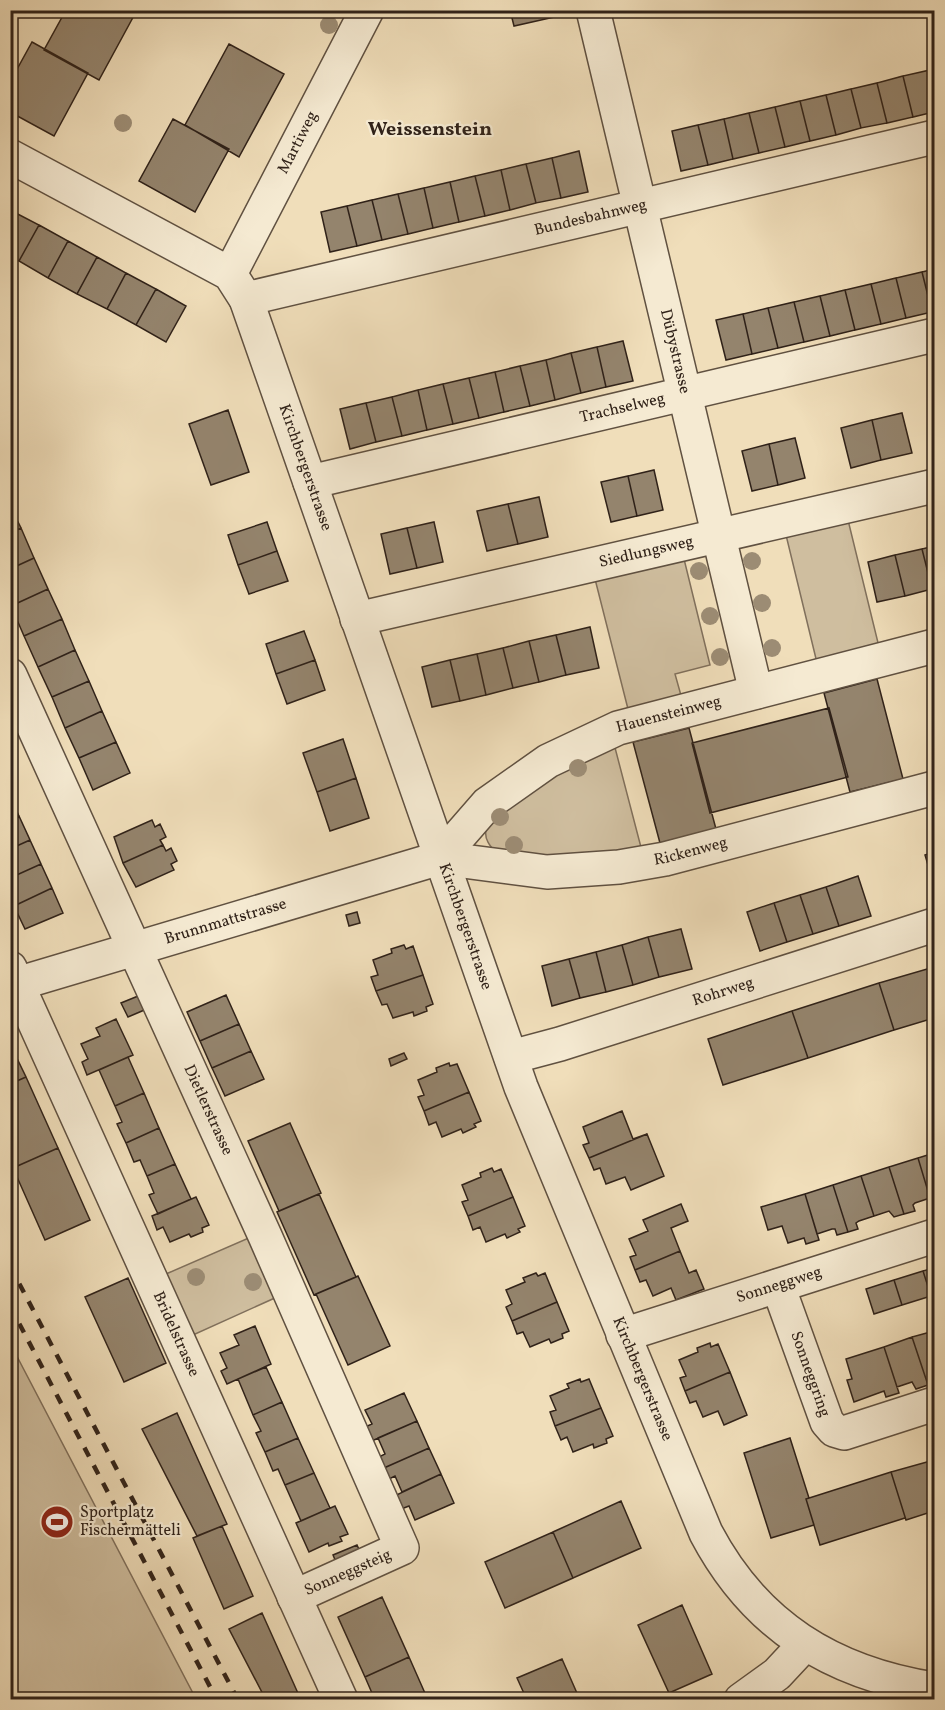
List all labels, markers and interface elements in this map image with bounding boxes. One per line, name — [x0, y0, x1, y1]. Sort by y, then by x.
street label: Martiweg — [273, 107, 324, 178]
district label: Weissenstein — [368, 116, 492, 144]
street label: Bundesbahnweg — [532, 194, 649, 242]
street label: Dübystrasse — [654, 307, 695, 396]
street label: Trachselweg — [578, 388, 667, 429]
street label: Kirchbergerstrasse — [273, 401, 337, 534]
street label: Siedlungsweg — [597, 531, 696, 574]
street label: Hauensteinweg — [614, 691, 724, 739]
street label: Rickenweg — [652, 832, 730, 872]
street label: Kirchbergerstrasse — [433, 860, 497, 993]
street label: Brunnmattstrasse — [162, 893, 289, 950]
street label: Rohrweg — [690, 972, 757, 1012]
street label: Dietlerstrasse — [178, 1061, 238, 1159]
street label: Sonneggweg — [734, 1261, 825, 1309]
street label: Bridelstrasse — [147, 1288, 204, 1380]
street label: Kirchbergerstrasse — [607, 1313, 678, 1444]
street label: Sonneggring — [784, 1328, 835, 1420]
place label: Sportplatz Fischermätteli — [80, 1502, 181, 1542]
sports icon: Sportplatz Fischermätteli — [39, 1504, 75, 1540]
street label: Sonneggsteig — [301, 1544, 395, 1602]

